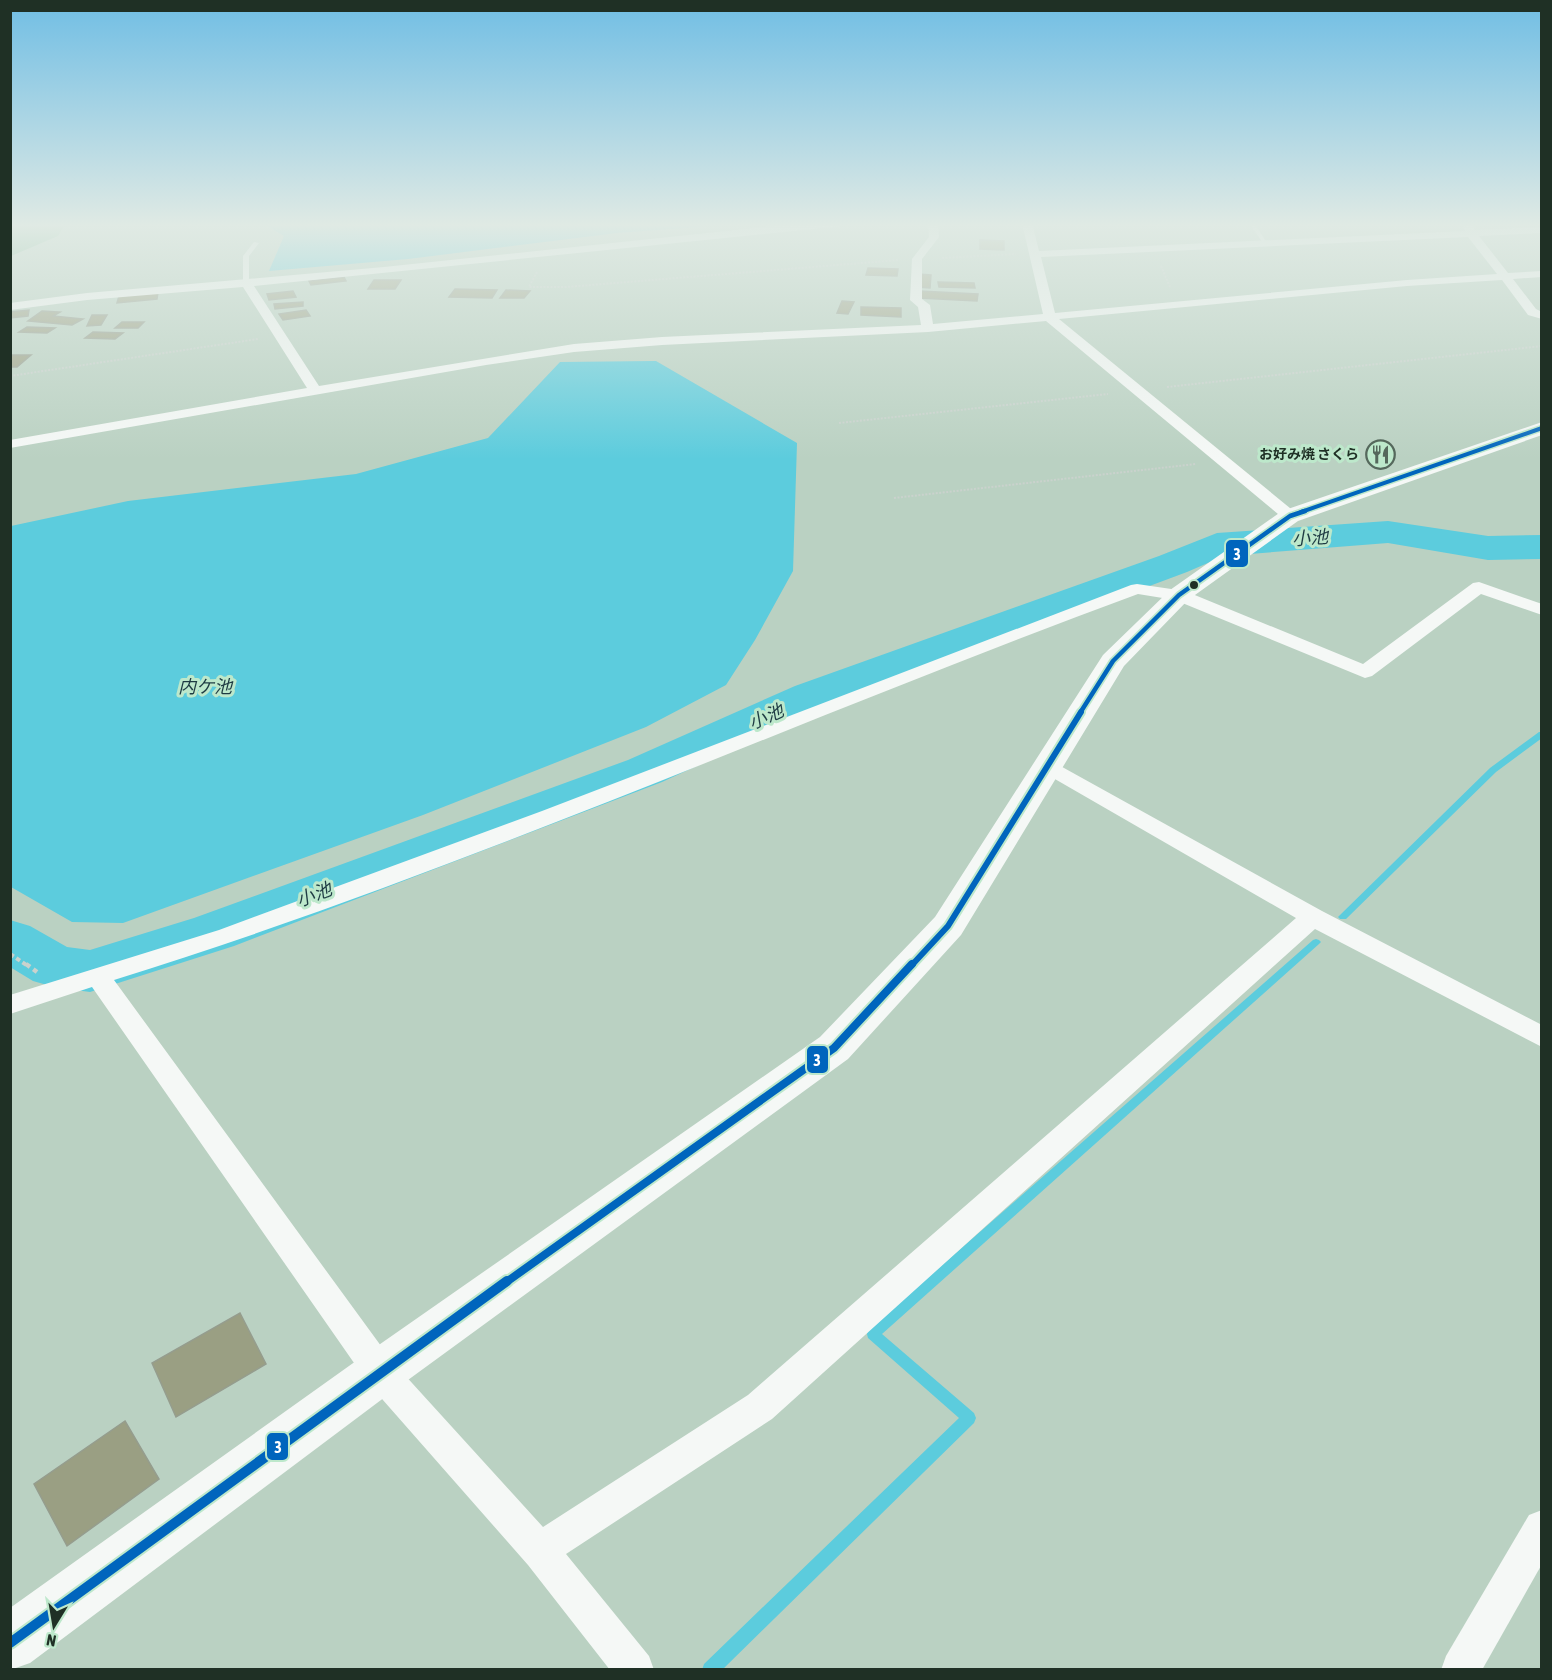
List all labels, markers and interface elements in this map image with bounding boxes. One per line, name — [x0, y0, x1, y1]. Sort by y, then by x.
restaurant icon: お好み焼 さくら — [1364, 438, 1396, 470]
place label: お好み焼 さくら — [1259, 446, 1359, 462]
water label: 小池 — [1291, 526, 1331, 549]
line badge: 3 — [1225, 539, 1249, 568]
text: 3 — [1233, 545, 1241, 563]
unlabelled marker — [1188, 579, 1200, 591]
water label: 内ケ池 — [178, 676, 234, 697]
water label: 小池 — [745, 699, 788, 733]
water label: 小池 — [293, 878, 336, 911]
line badge: 3 — [806, 1045, 829, 1074]
text: 3 — [813, 1051, 821, 1069]
line badge: 3 — [266, 1432, 289, 1461]
text: 3 — [274, 1438, 282, 1456]
north arrow — [24, 1596, 84, 1656]
text: N — [45, 1631, 57, 1650]

